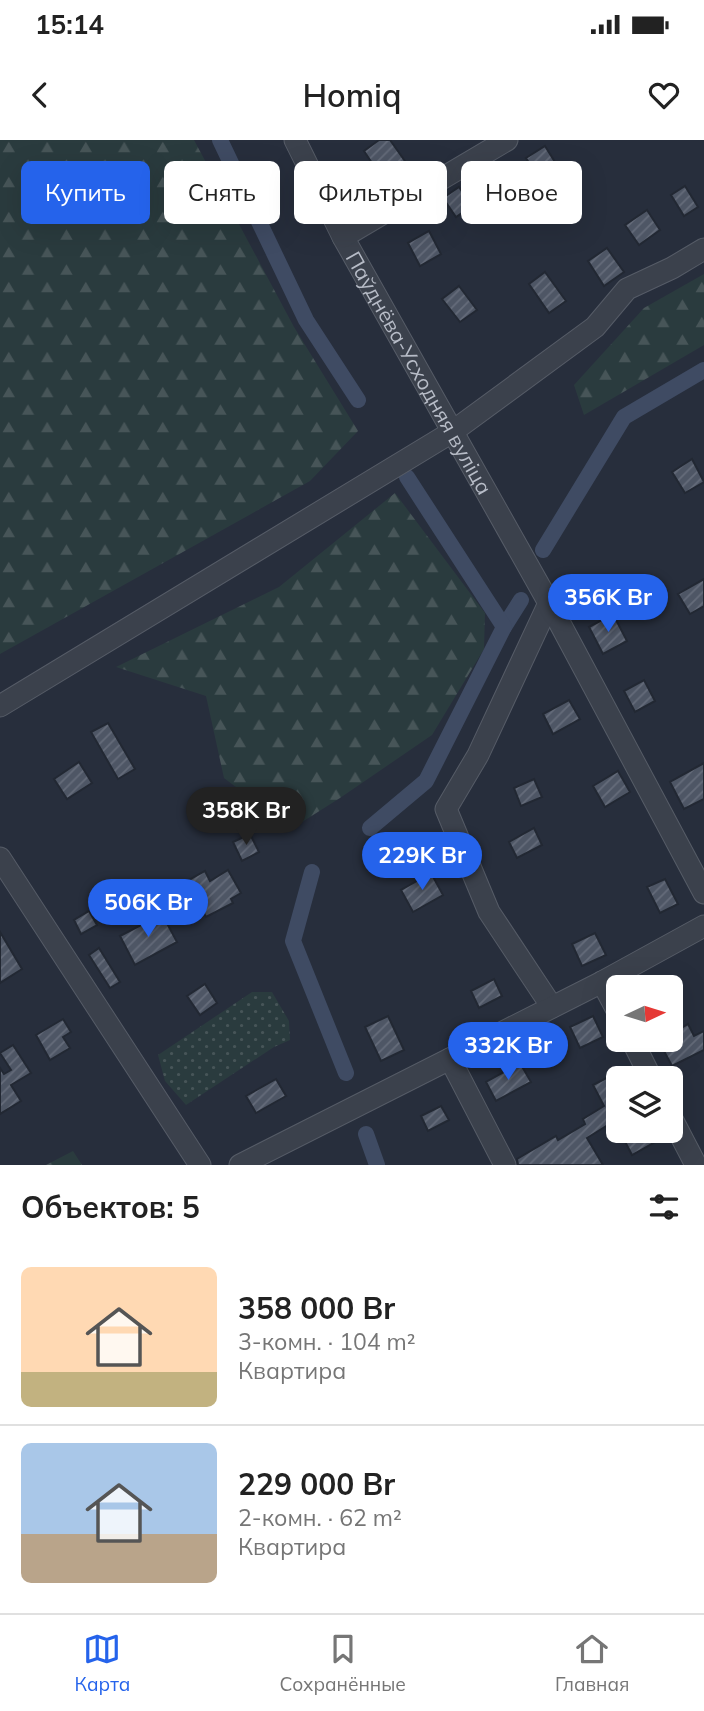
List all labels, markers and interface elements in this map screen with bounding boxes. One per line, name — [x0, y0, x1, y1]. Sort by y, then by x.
text: 15:14 — [35, 8, 104, 41]
text: Homiq — [302, 75, 402, 115]
icon: back — [21, 76, 59, 114]
icon: heart — [645, 76, 683, 114]
chip: Купить — [21, 161, 150, 224]
chip: Снять — [164, 161, 280, 224]
chip: Фильтры — [294, 161, 447, 224]
chip: Новое — [461, 161, 582, 224]
street label: Паўднёва-Усходняя вуліца — [341, 247, 498, 499]
pin: 356K Br — [543, 574, 673, 634]
text: 356K Br — [564, 582, 652, 611]
pin: 358K Br — [181, 788, 311, 847]
text: 358K Br — [202, 795, 290, 824]
pin: 229K Br — [357, 832, 487, 892]
text: 229K Br — [378, 840, 466, 869]
pin: 506K Br — [83, 880, 213, 939]
text: 506K Br — [104, 887, 192, 916]
north arrow — [606, 975, 682, 1052]
map controls — [606, 975, 683, 1143]
pin: 332K Br — [443, 1023, 573, 1082]
text: 332K Br — [464, 1030, 552, 1059]
button: layers — [606, 1066, 683, 1143]
text: Объектов: 5 — [21, 1188, 200, 1226]
icon: filters — [645, 1188, 683, 1226]
text: 358 000 Br — [238, 1289, 395, 1327]
icon: home — [77, 1295, 161, 1379]
text: 3-комн. · 104 m² — [238, 1327, 416, 1356]
text: Квартира — [238, 1356, 346, 1385]
text: 229 000 Br — [238, 1465, 395, 1503]
icon: home — [77, 1471, 161, 1555]
text: 2-комн. · 62 m² — [238, 1503, 402, 1532]
text: Квартира — [238, 1532, 346, 1561]
tab: Карта — [75, 1630, 130, 1696]
tab: Сохранённые — [279, 1630, 406, 1696]
tab: Главная — [555, 1630, 629, 1696]

